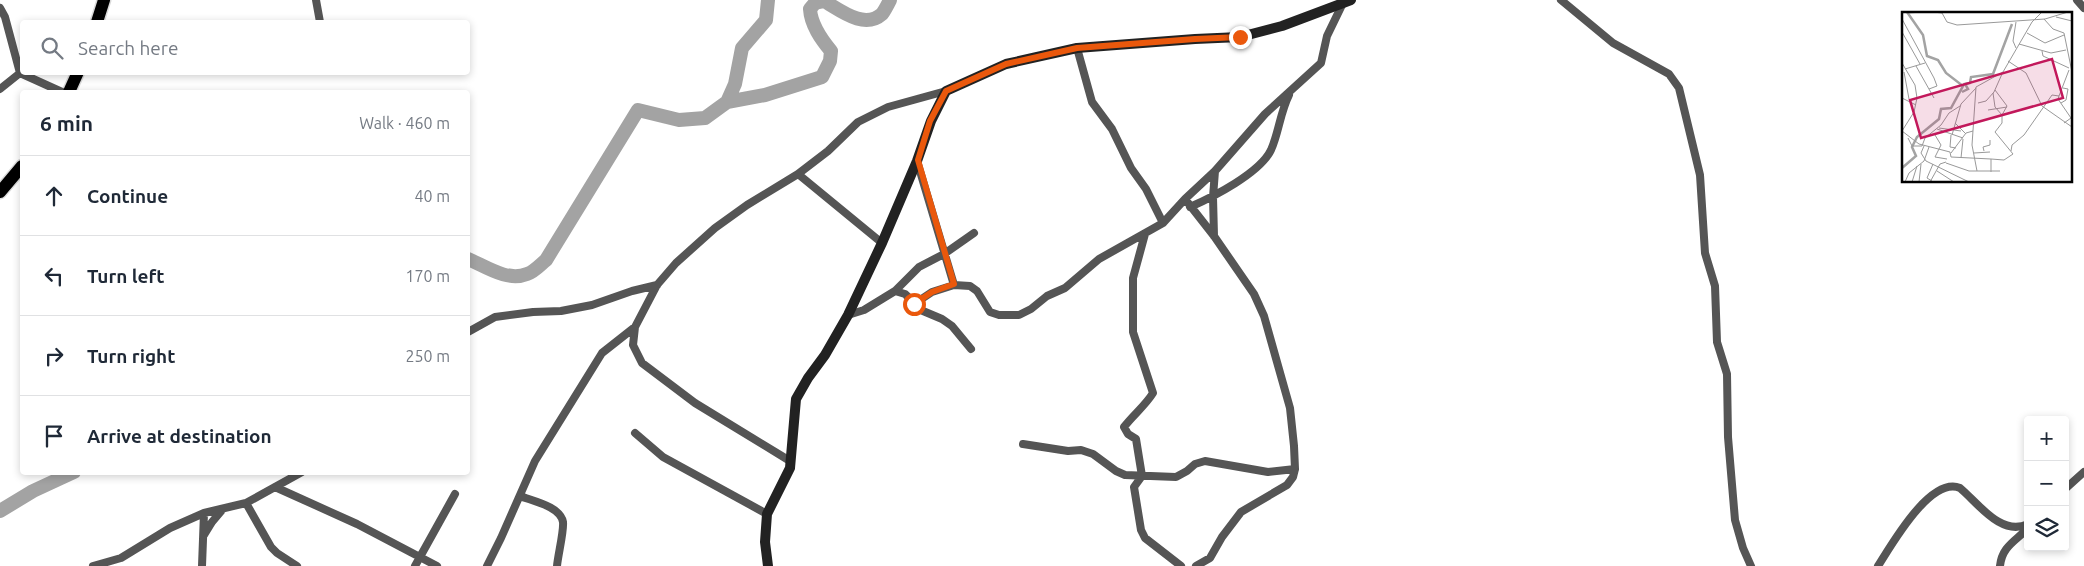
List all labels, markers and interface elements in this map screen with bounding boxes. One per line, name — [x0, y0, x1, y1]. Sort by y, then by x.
inset map — [1902, 12, 2072, 182]
search box — [20, 20, 470, 75]
route end — [1229, 26, 1252, 49]
icon: search — [38, 34, 66, 62]
text: Search here — [78, 37, 178, 59]
text: 6 min — [40, 111, 93, 135]
text: Walk · 460 m — [359, 114, 450, 132]
icon: ahead — [40, 182, 68, 210]
text: Continue — [87, 185, 168, 207]
text: 40 m — [414, 187, 450, 205]
icon: left — [40, 262, 68, 290]
text: Turn left — [87, 265, 165, 287]
text: 170 m — [405, 267, 450, 285]
route start — [903, 293, 926, 316]
icon: right — [40, 342, 68, 370]
text: Turn right — [87, 345, 175, 367]
text: 250 m — [405, 347, 450, 365]
map controls — [2024, 416, 2069, 551]
button: + — [2024, 416, 2069, 461]
icon: arrive — [40, 422, 68, 450]
text: Arrive at destination — [87, 425, 272, 447]
button: − — [2024, 461, 2069, 506]
button: layers — [2024, 506, 2069, 551]

